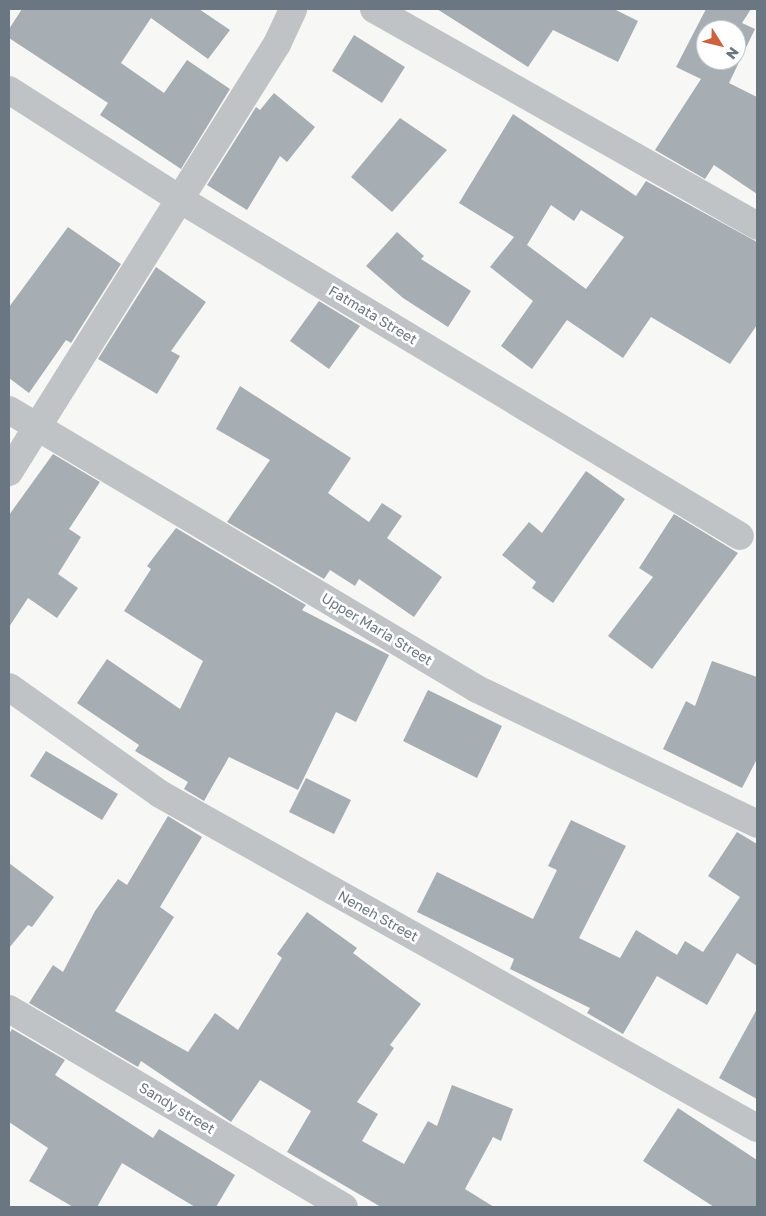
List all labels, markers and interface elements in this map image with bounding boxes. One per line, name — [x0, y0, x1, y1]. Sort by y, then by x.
north arrow — [696, 20, 746, 70]
text: N — [723, 44, 743, 63]
street label: Fatmata Street — [326, 282, 420, 348]
street label: Upper Maria Street — [318, 589, 436, 669]
street label: Neneh Street — [335, 887, 421, 945]
street label: Sandy street — [136, 1079, 218, 1137]

